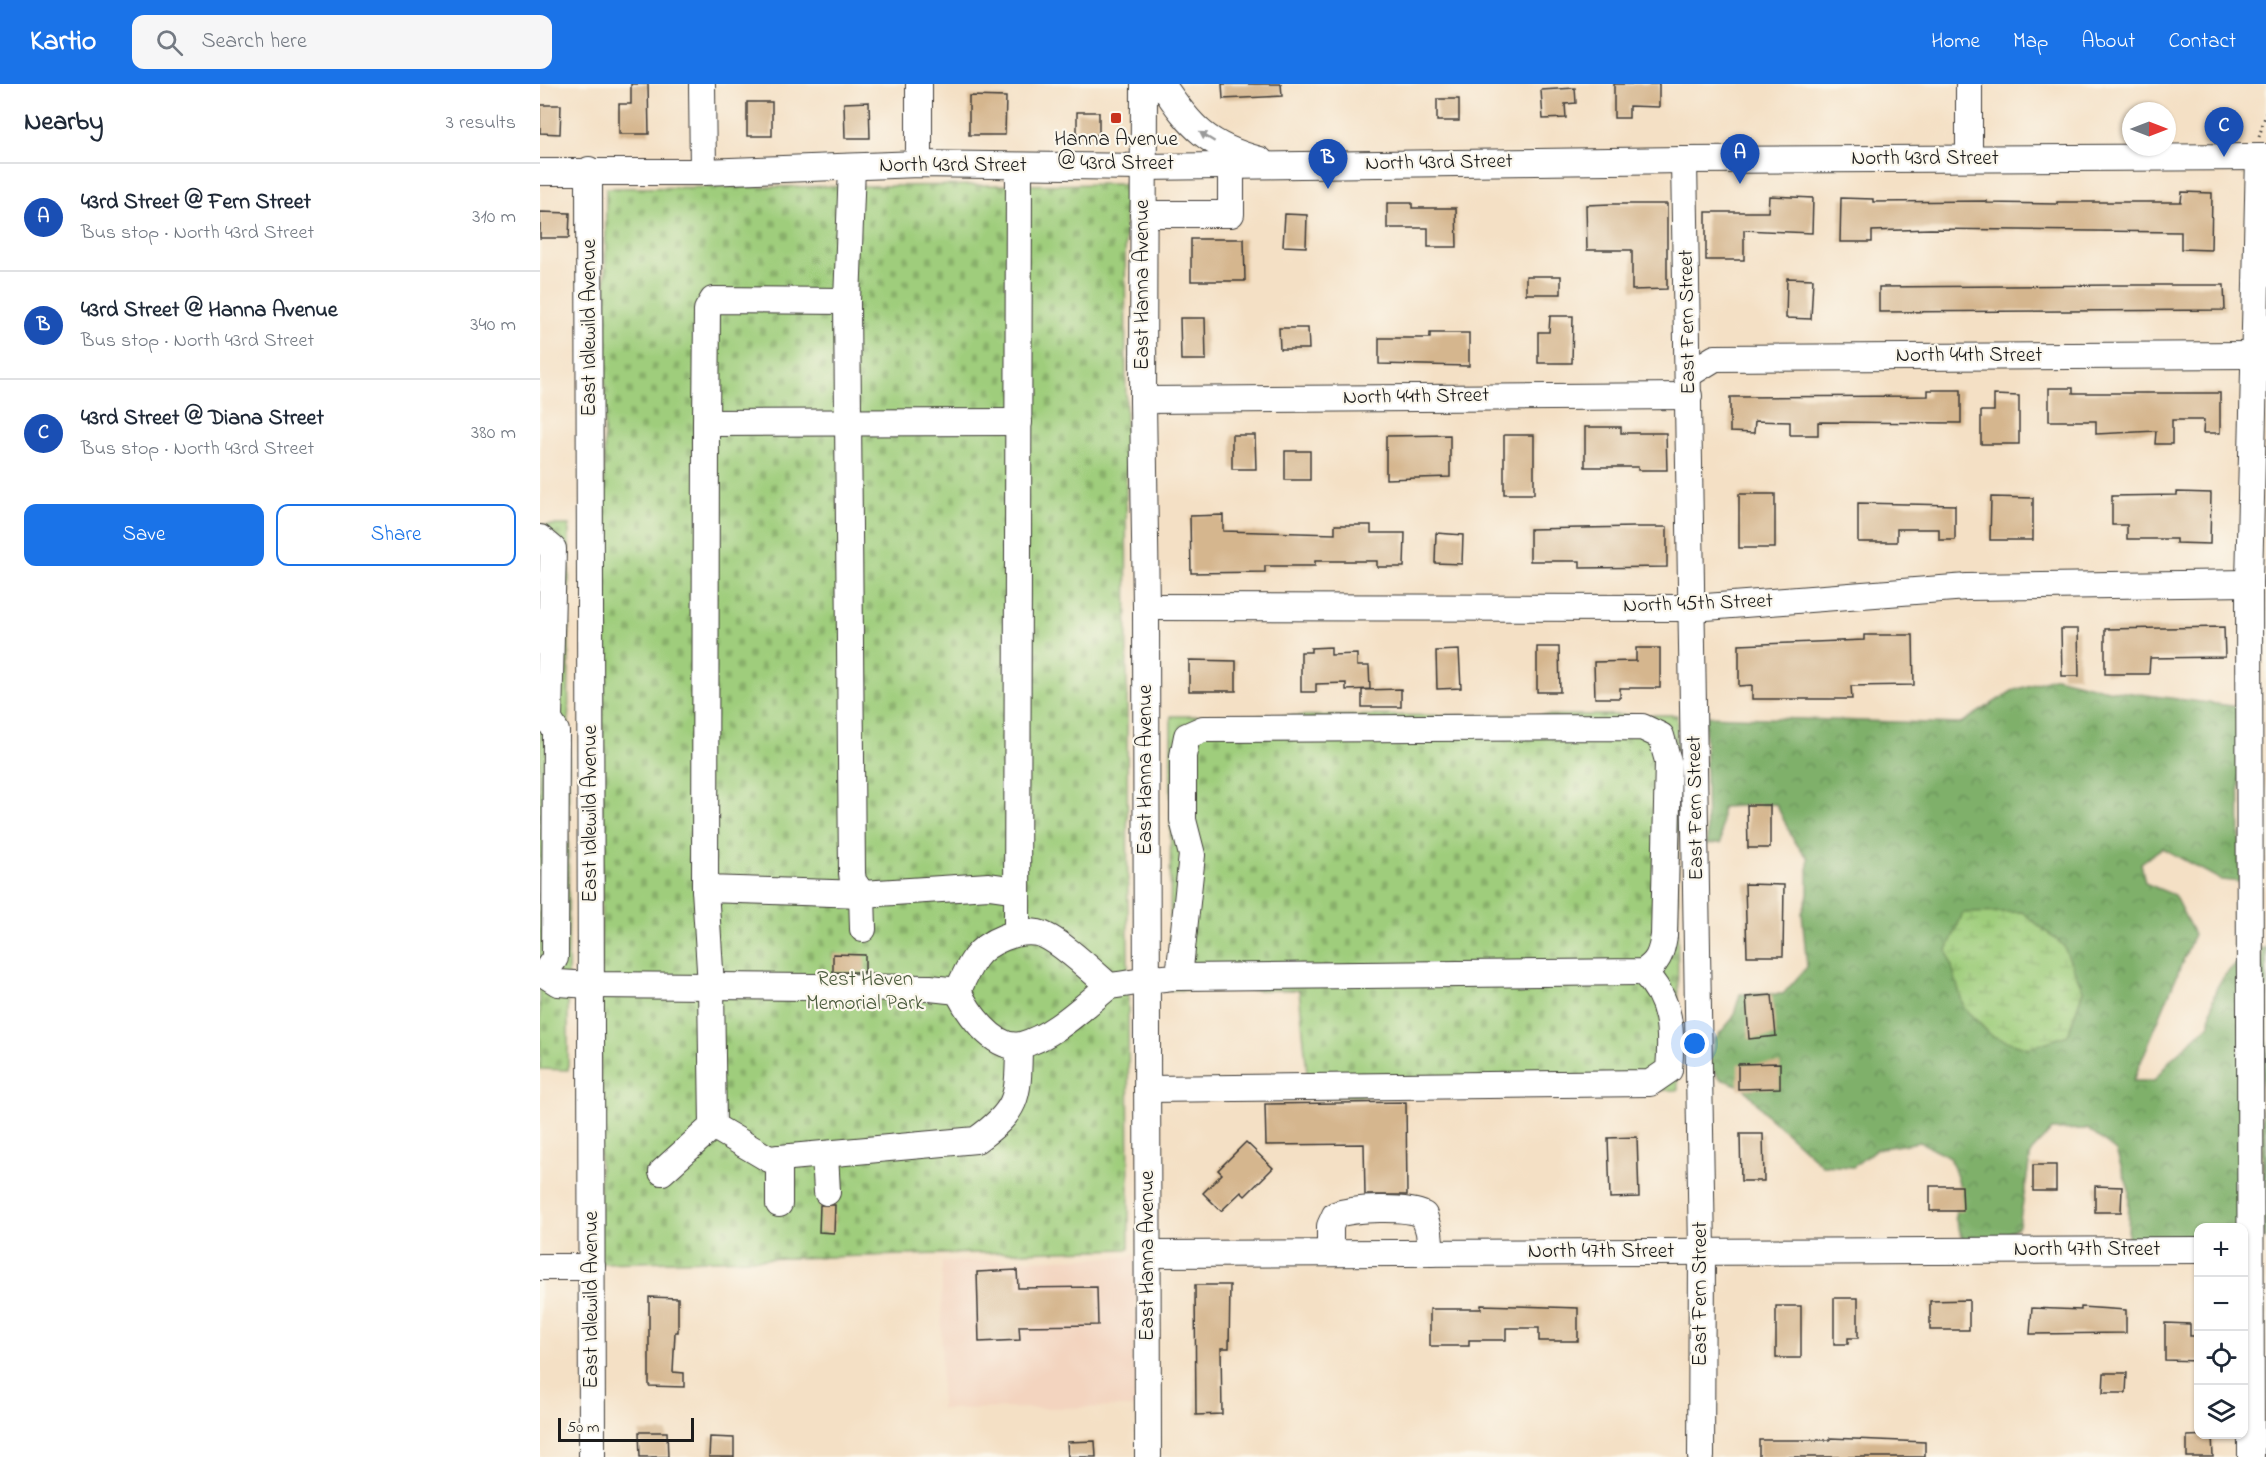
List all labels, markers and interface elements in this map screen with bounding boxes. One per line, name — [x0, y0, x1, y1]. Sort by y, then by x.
search box — [132, 15, 552, 69]
text: Kartio — [30, 22, 96, 63]
icon: search — [153, 26, 186, 59]
text: Search here — [201, 26, 307, 58]
text: Home — [1931, 27, 1980, 57]
text: Map — [2013, 27, 2048, 57]
text: About — [2081, 27, 2135, 57]
text: Contact — [2168, 27, 2236, 57]
north arrow — [2122, 102, 2176, 156]
text: Nearby — [24, 104, 103, 142]
pin: C — [2204, 107, 2244, 157]
text: 3 results — [446, 109, 516, 138]
marker: Hanna Avenue @ 43rd Street — [1109, 111, 1123, 125]
place label: Hanna Avenue @ 43rd Street — [1054, 125, 1178, 179]
one-way arrow — [1199, 132, 1216, 143]
pin: A — [1720, 135, 1760, 184]
pin: B — [1308, 140, 1348, 189]
street label: North 43rd Street — [1851, 144, 1999, 174]
street label: North 43rd Street — [1365, 147, 1513, 179]
street label: North 43rd Street — [879, 151, 1027, 181]
text: 43rd Street @ Fern Street — [81, 187, 311, 219]
street label: East Hanna Avenue — [1128, 199, 1158, 370]
text: A — [37, 203, 50, 232]
text: 310 m — [472, 203, 516, 232]
text: Bus stop · North 43rd Street — [81, 219, 314, 248]
street label: East Idlewild Avenue — [575, 239, 605, 417]
street label: East Fern Street — [1672, 249, 1704, 395]
text: 43rd Street @ Hanna Avenue — [81, 295, 338, 327]
text: B — [37, 311, 50, 340]
text: 340 m — [470, 311, 516, 340]
text: Bus stop · North 43rd Street — [81, 327, 314, 356]
street label: North 44th Street — [1896, 341, 2042, 371]
street label: North 44th Street — [1343, 381, 1489, 413]
text: 43rd Street @ Diana Street — [81, 403, 324, 435]
text: C — [38, 419, 49, 448]
text: 380 m — [471, 419, 516, 448]
text: Bus stop · North 43rd Street — [81, 435, 314, 464]
button: Save — [24, 504, 264, 566]
button: Share — [276, 504, 516, 566]
street label: North 45th Street — [1623, 586, 1773, 622]
street label: East Hanna Avenue — [1131, 684, 1161, 855]
street label: East Idlewild Avenue — [576, 725, 606, 903]
street label: East Fern Street — [1680, 735, 1712, 881]
park label: Rest Haven Memorial Park — [806, 965, 925, 1019]
your location — [1680, 1029, 1709, 1058]
street label: East Hanna Avenue — [1133, 1170, 1163, 1341]
street label: East Idlewild Avenue — [577, 1211, 607, 1389]
street label: East Fern Street — [1686, 1221, 1716, 1367]
map controls — [2194, 1223, 2248, 1439]
button: + — [2194, 1223, 2248, 1277]
street label: North 47th Street — [2014, 1235, 2160, 1265]
street label: North 47th Street — [1528, 1237, 1674, 1267]
button: − — [2194, 1277, 2248, 1331]
button: locate — [2194, 1331, 2248, 1385]
button: layers — [2194, 1385, 2248, 1439]
scale bar — [558, 1415, 694, 1442]
text: 50 m — [567, 1416, 599, 1440]

